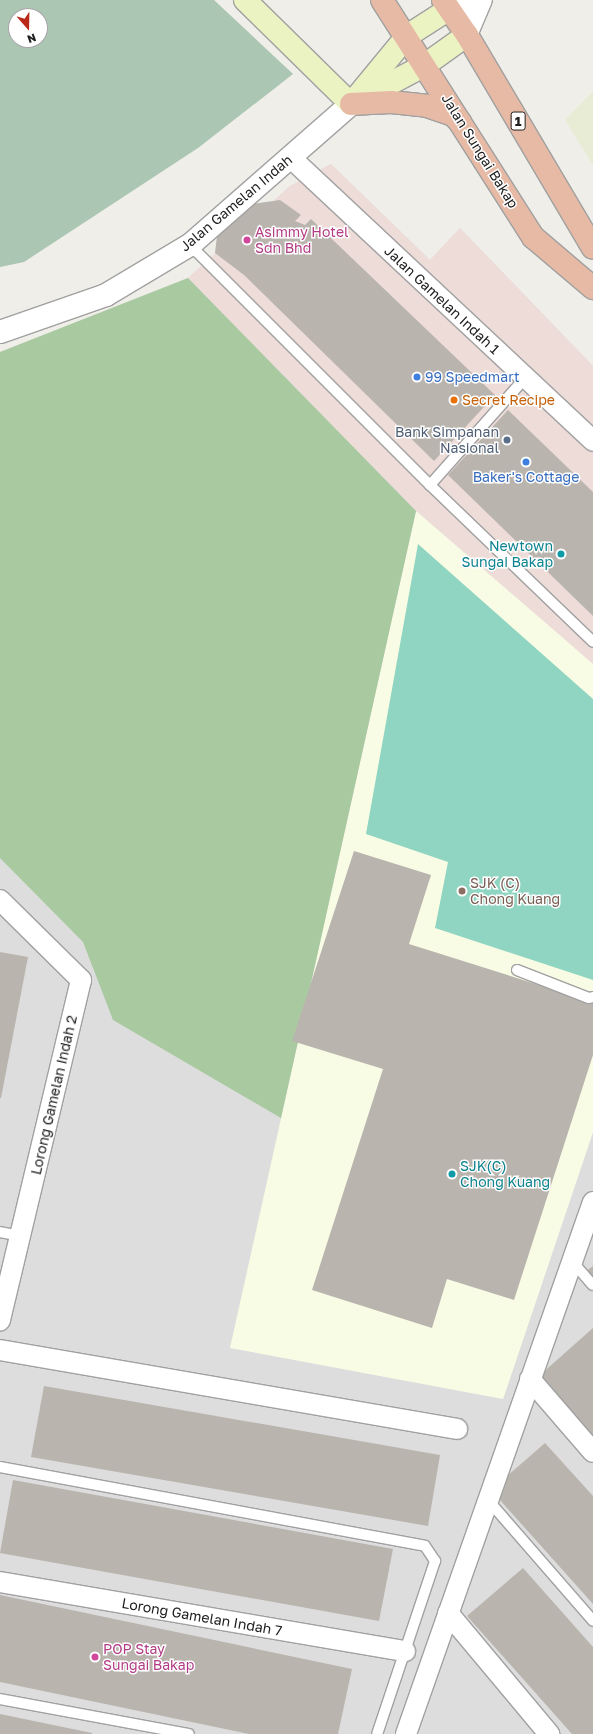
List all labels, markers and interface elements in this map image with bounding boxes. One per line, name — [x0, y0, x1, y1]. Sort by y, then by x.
north arrow — [8, 8, 48, 48]
text: N — [26, 31, 38, 46]
street label: Jalan Sungai Bakap — [438, 91, 522, 211]
road number: 1 — [510, 110, 526, 132]
street label: Jalan Gamelan Indah — [177, 151, 295, 255]
place label: Asimmy Hotel Sdn Bhd — [255, 224, 349, 256]
marker: Asimmy Hotel Sdn Bhd — [242, 235, 252, 245]
street label: Jalan Gamelan Indah 1 — [381, 242, 503, 358]
place label: 99 Speedmart — [425, 369, 519, 385]
marker: 99 Speedmart — [412, 372, 422, 382]
place label: Secret Recipe — [462, 392, 555, 408]
marker: Secret Recipe — [449, 395, 459, 405]
place label: Bank Simpanan Nasional — [395, 424, 499, 456]
marker: Bank Simpanan Nasional — [502, 435, 512, 445]
marker: Baker's Cottage — [521, 457, 531, 467]
place label: Baker's Cottage — [473, 469, 579, 485]
place label: Newtown Sungai Bakap — [462, 538, 553, 570]
marker: Newtown Sungai Bakap — [556, 549, 566, 559]
place label: SJK (C) Chong Kuang — [470, 875, 560, 908]
marker: SJK (C) Chong Kuang — [457, 886, 467, 896]
street label: Lorong Gamelan Indah 2 — [27, 1014, 81, 1176]
place label: SJK(C) Chong Kuang — [460, 1158, 550, 1190]
marker: SJK(C) Chong Kuang — [447, 1169, 457, 1179]
street label: Lorong Gamelan Indah 7 — [121, 1595, 283, 1639]
place label: POP Stay Sungai Bakap — [103, 1641, 194, 1674]
marker: POP Stay Sungai Bakap — [90, 1652, 100, 1662]

